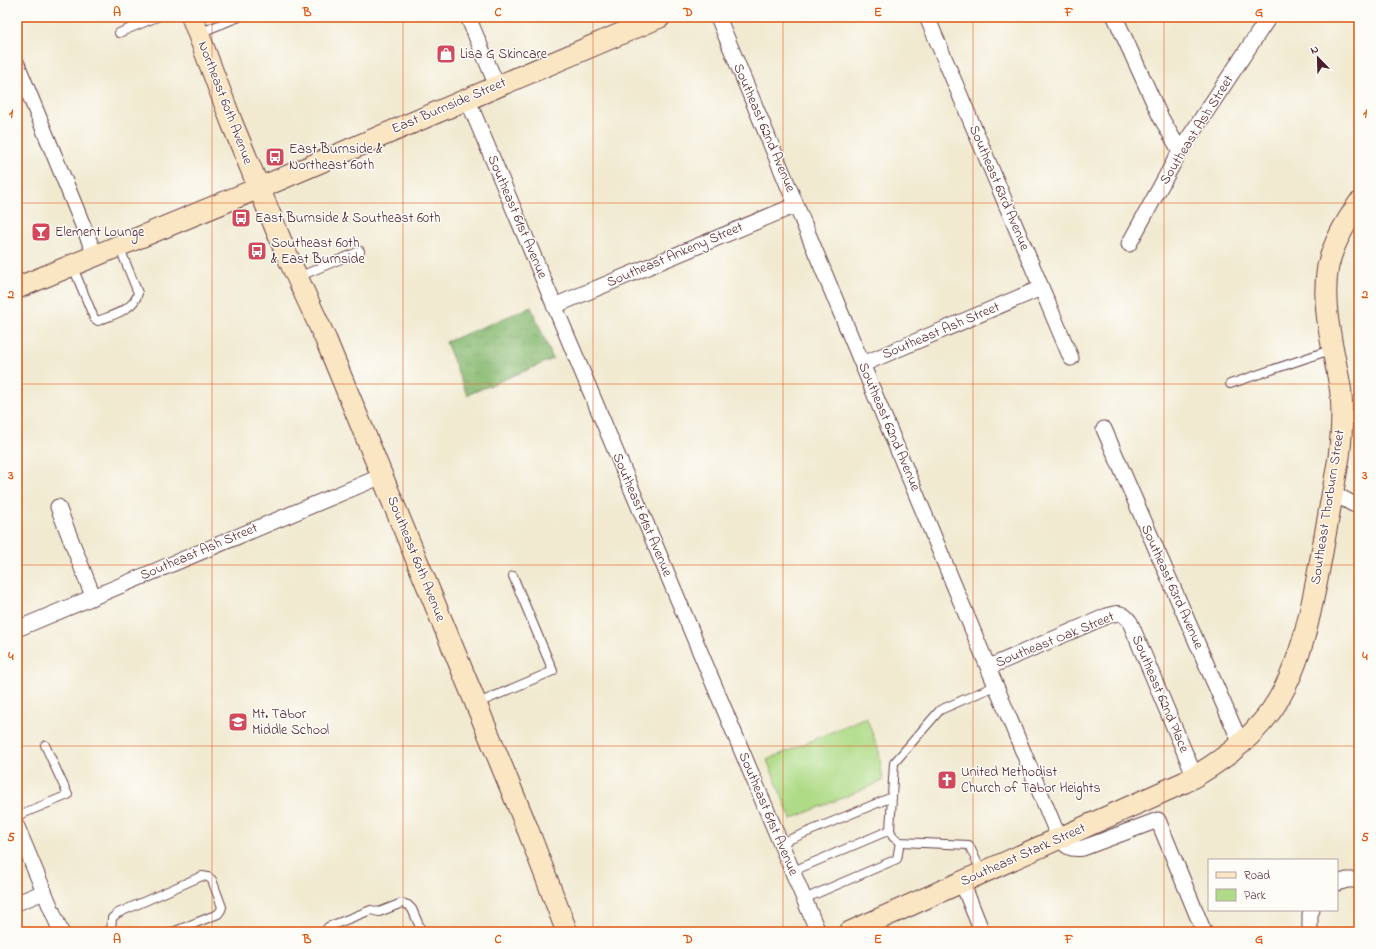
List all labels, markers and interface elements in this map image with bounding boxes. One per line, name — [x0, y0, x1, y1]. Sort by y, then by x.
text: A — [113, 3, 121, 22]
text: B — [302, 3, 312, 22]
text: C — [494, 3, 502, 22]
text: D — [682, 3, 693, 22]
text: E — [874, 3, 882, 22]
text: F — [1064, 3, 1074, 22]
text: G — [1255, 3, 1263, 22]
street label: Northeast 60th Avenue — [192, 38, 258, 168]
north arrow — [1298, 38, 1338, 78]
text: N — [1308, 41, 1321, 59]
shop icon: Lisa G Skincare — [435, 43, 457, 65]
place label: Lisa G Skincare — [460, 44, 548, 65]
street label: Southeast 62nd Avenue — [727, 60, 801, 196]
street label: Southeast Ash Street — [1155, 71, 1239, 189]
street label: East Burnside Street — [388, 72, 510, 140]
text: 1 — [9, 104, 14, 123]
text: 1 — [1363, 104, 1368, 123]
street label: Southeast 63rd Avenue — [963, 122, 1035, 255]
place label: East Burnside & Northeast 60th — [289, 139, 383, 176]
bus stop icon: East Burnside & Northeast 60th — [264, 146, 286, 168]
street label: Southeast 61st Avenue — [481, 152, 553, 283]
bus stop icon: East Burnside & Southeast 60th — [230, 207, 252, 229]
place label: East Burnside & Southeast 60th — [255, 208, 441, 229]
street label: Southeast Ankeny Street — [604, 217, 747, 294]
bar icon: Element Lounge — [30, 221, 52, 243]
place label: Element Lounge — [55, 222, 145, 244]
place label: Southeast 60th & East Burnside — [271, 233, 365, 270]
bus stop icon: Southeast 60th & East Burnside — [246, 240, 268, 262]
text: 2 — [7, 285, 15, 304]
text: 2 — [1361, 285, 1369, 304]
street label: Southeast Ash Street — [879, 297, 1003, 365]
street label: Southeast 62nd Avenue — [852, 359, 926, 495]
street label: Southeast Thorburn Street — [1305, 428, 1351, 586]
street label: Southeast 61st Avenue — [606, 450, 678, 581]
text: 3 — [7, 466, 14, 485]
text: 3 — [1361, 466, 1368, 485]
street label: Southeast 60th Avenue — [381, 493, 451, 626]
street label: Southeast Ash Street — [137, 518, 261, 586]
street label: Southeast 63rd Avenue — [1135, 521, 1209, 653]
street label: Southeast Oak Street — [992, 606, 1118, 673]
street label: Southeast 62nd Place — [1126, 632, 1195, 757]
text: 4 — [7, 647, 14, 666]
text: 4 — [1361, 647, 1368, 666]
place label: Mt. Tabor Middle School — [252, 704, 329, 741]
school or university icon: Mt. Tabor Middle School — [227, 711, 249, 733]
street label: Southeast 61st Avenue — [732, 749, 804, 880]
place label: United Methodist Church of Tabor Heights — [961, 762, 1101, 800]
church icon: United Methodist Church of Tabor Heights — [936, 769, 958, 791]
street label: Southeast Stark Street — [957, 818, 1089, 892]
text: 5 — [7, 828, 15, 847]
text: 5 — [1361, 828, 1369, 847]
legend — [1208, 859, 1338, 911]
text: Road — [1244, 867, 1270, 885]
text: Park — [1244, 887, 1266, 905]
text: A — [113, 930, 121, 949]
text: B — [302, 930, 312, 949]
text: C — [494, 930, 502, 949]
text: D — [682, 930, 693, 949]
text: E — [874, 930, 882, 949]
text: F — [1064, 930, 1074, 949]
text: G — [1255, 930, 1263, 949]

